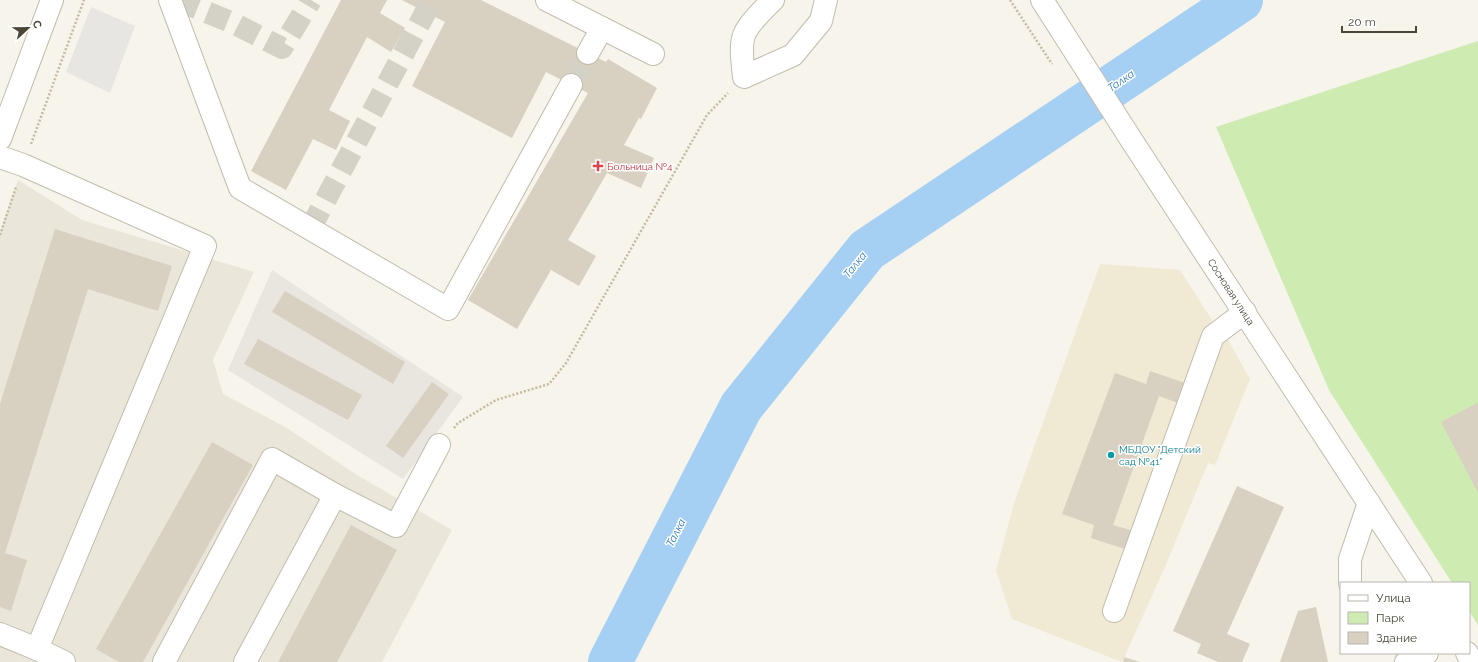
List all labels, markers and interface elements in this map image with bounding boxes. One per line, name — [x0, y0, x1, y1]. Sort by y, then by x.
north arrow — [8, 8, 48, 48]
scale bar — [1342, 8, 1416, 34]
text: 20 m — [1348, 15, 1376, 29]
text: С — [29, 19, 44, 31]
water label: Талка — [1105, 67, 1137, 95]
marker: Больница №4 — [592, 160, 604, 172]
place label: Больница №4 — [607, 161, 673, 172]
water label: Талка — [841, 249, 870, 281]
street label: Сосновая улица — [1206, 257, 1256, 327]
place label: МБДОУ "Детский сад №41" — [1119, 444, 1201, 467]
marker: МБДОУ "Детский сад №41" — [1106, 450, 1116, 460]
water label: Талка — [663, 516, 689, 549]
legend — [1340, 582, 1470, 654]
text: Улица — [1376, 591, 1411, 605]
text: Парк — [1376, 611, 1405, 625]
text: Здание — [1376, 631, 1417, 645]

